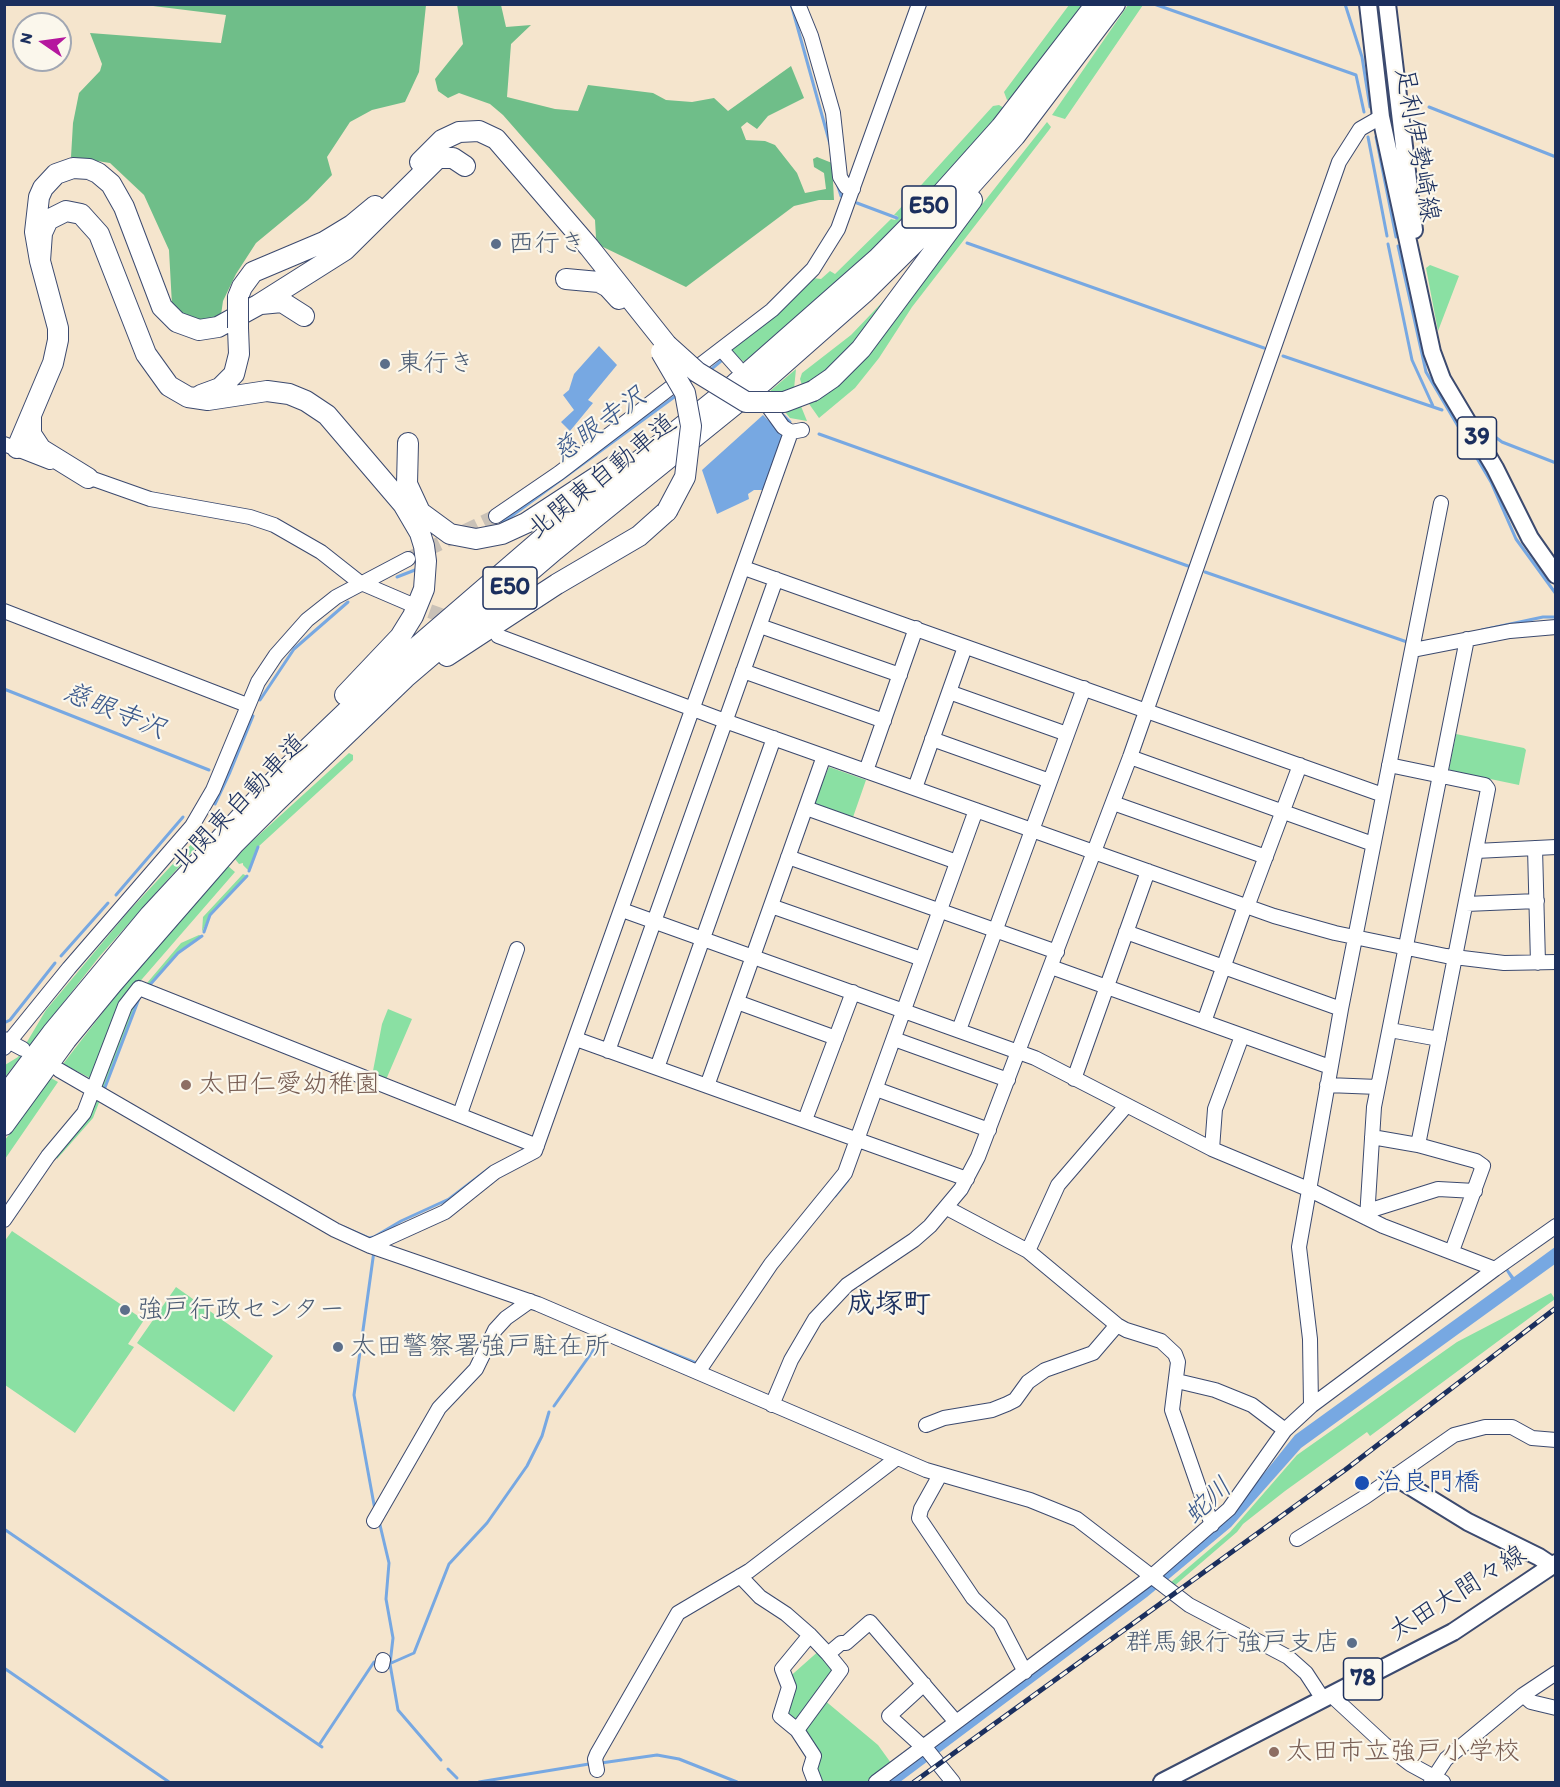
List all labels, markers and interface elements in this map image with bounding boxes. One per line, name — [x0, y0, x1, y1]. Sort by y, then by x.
north arrow — [12, 12, 72, 72]
text: N — [15, 31, 36, 46]
street label: 足利伊勢崎線 — [1387, 65, 1445, 225]
road number: E50 — [902, 186, 956, 228]
place label: 西行き — [508, 228, 586, 260]
marker: 西行き — [489, 237, 503, 251]
place label: 東行き — [397, 348, 475, 380]
marker: 東行き — [378, 357, 392, 371]
water label: 慈眼寺沢 — [547, 381, 653, 471]
street label: 北関東自動車道 — [522, 408, 684, 546]
road number: 39 — [1458, 417, 1496, 459]
road number: E50 — [483, 567, 537, 609]
water label: 慈眼寺沢 — [58, 677, 170, 747]
street label: 北関東自動車道 — [166, 728, 314, 880]
place label: 太田仁愛幼稚園 — [198, 1069, 380, 1101]
marker: 太田仁愛幼稚園 — [179, 1078, 193, 1092]
district label: 成塚町 — [847, 1288, 931, 1322]
place label: 強戸行政センター — [137, 1294, 345, 1326]
marker: 強戸行政センター — [118, 1303, 132, 1317]
place label: 太田警察署強戸駐在所 — [350, 1331, 610, 1363]
marker: 太田警察署強戸駐在所 — [331, 1340, 345, 1354]
place label: 治良門橋 — [1376, 1467, 1480, 1499]
water label: 蛇川 — [1178, 1472, 1240, 1532]
marker: 治良門橋 — [1353, 1474, 1371, 1492]
street label: 太田大間々線 — [1384, 1539, 1532, 1649]
place label: 群馬銀行 強戸支店 — [1126, 1627, 1340, 1659]
marker: 群馬銀行 強戸支店 — [1345, 1636, 1359, 1650]
road number: 78 — [1344, 1658, 1382, 1700]
place label: 太田市立強戸小学校 — [1286, 1736, 1520, 1768]
marker: 太田市立強戸小学校 — [1267, 1745, 1281, 1759]

